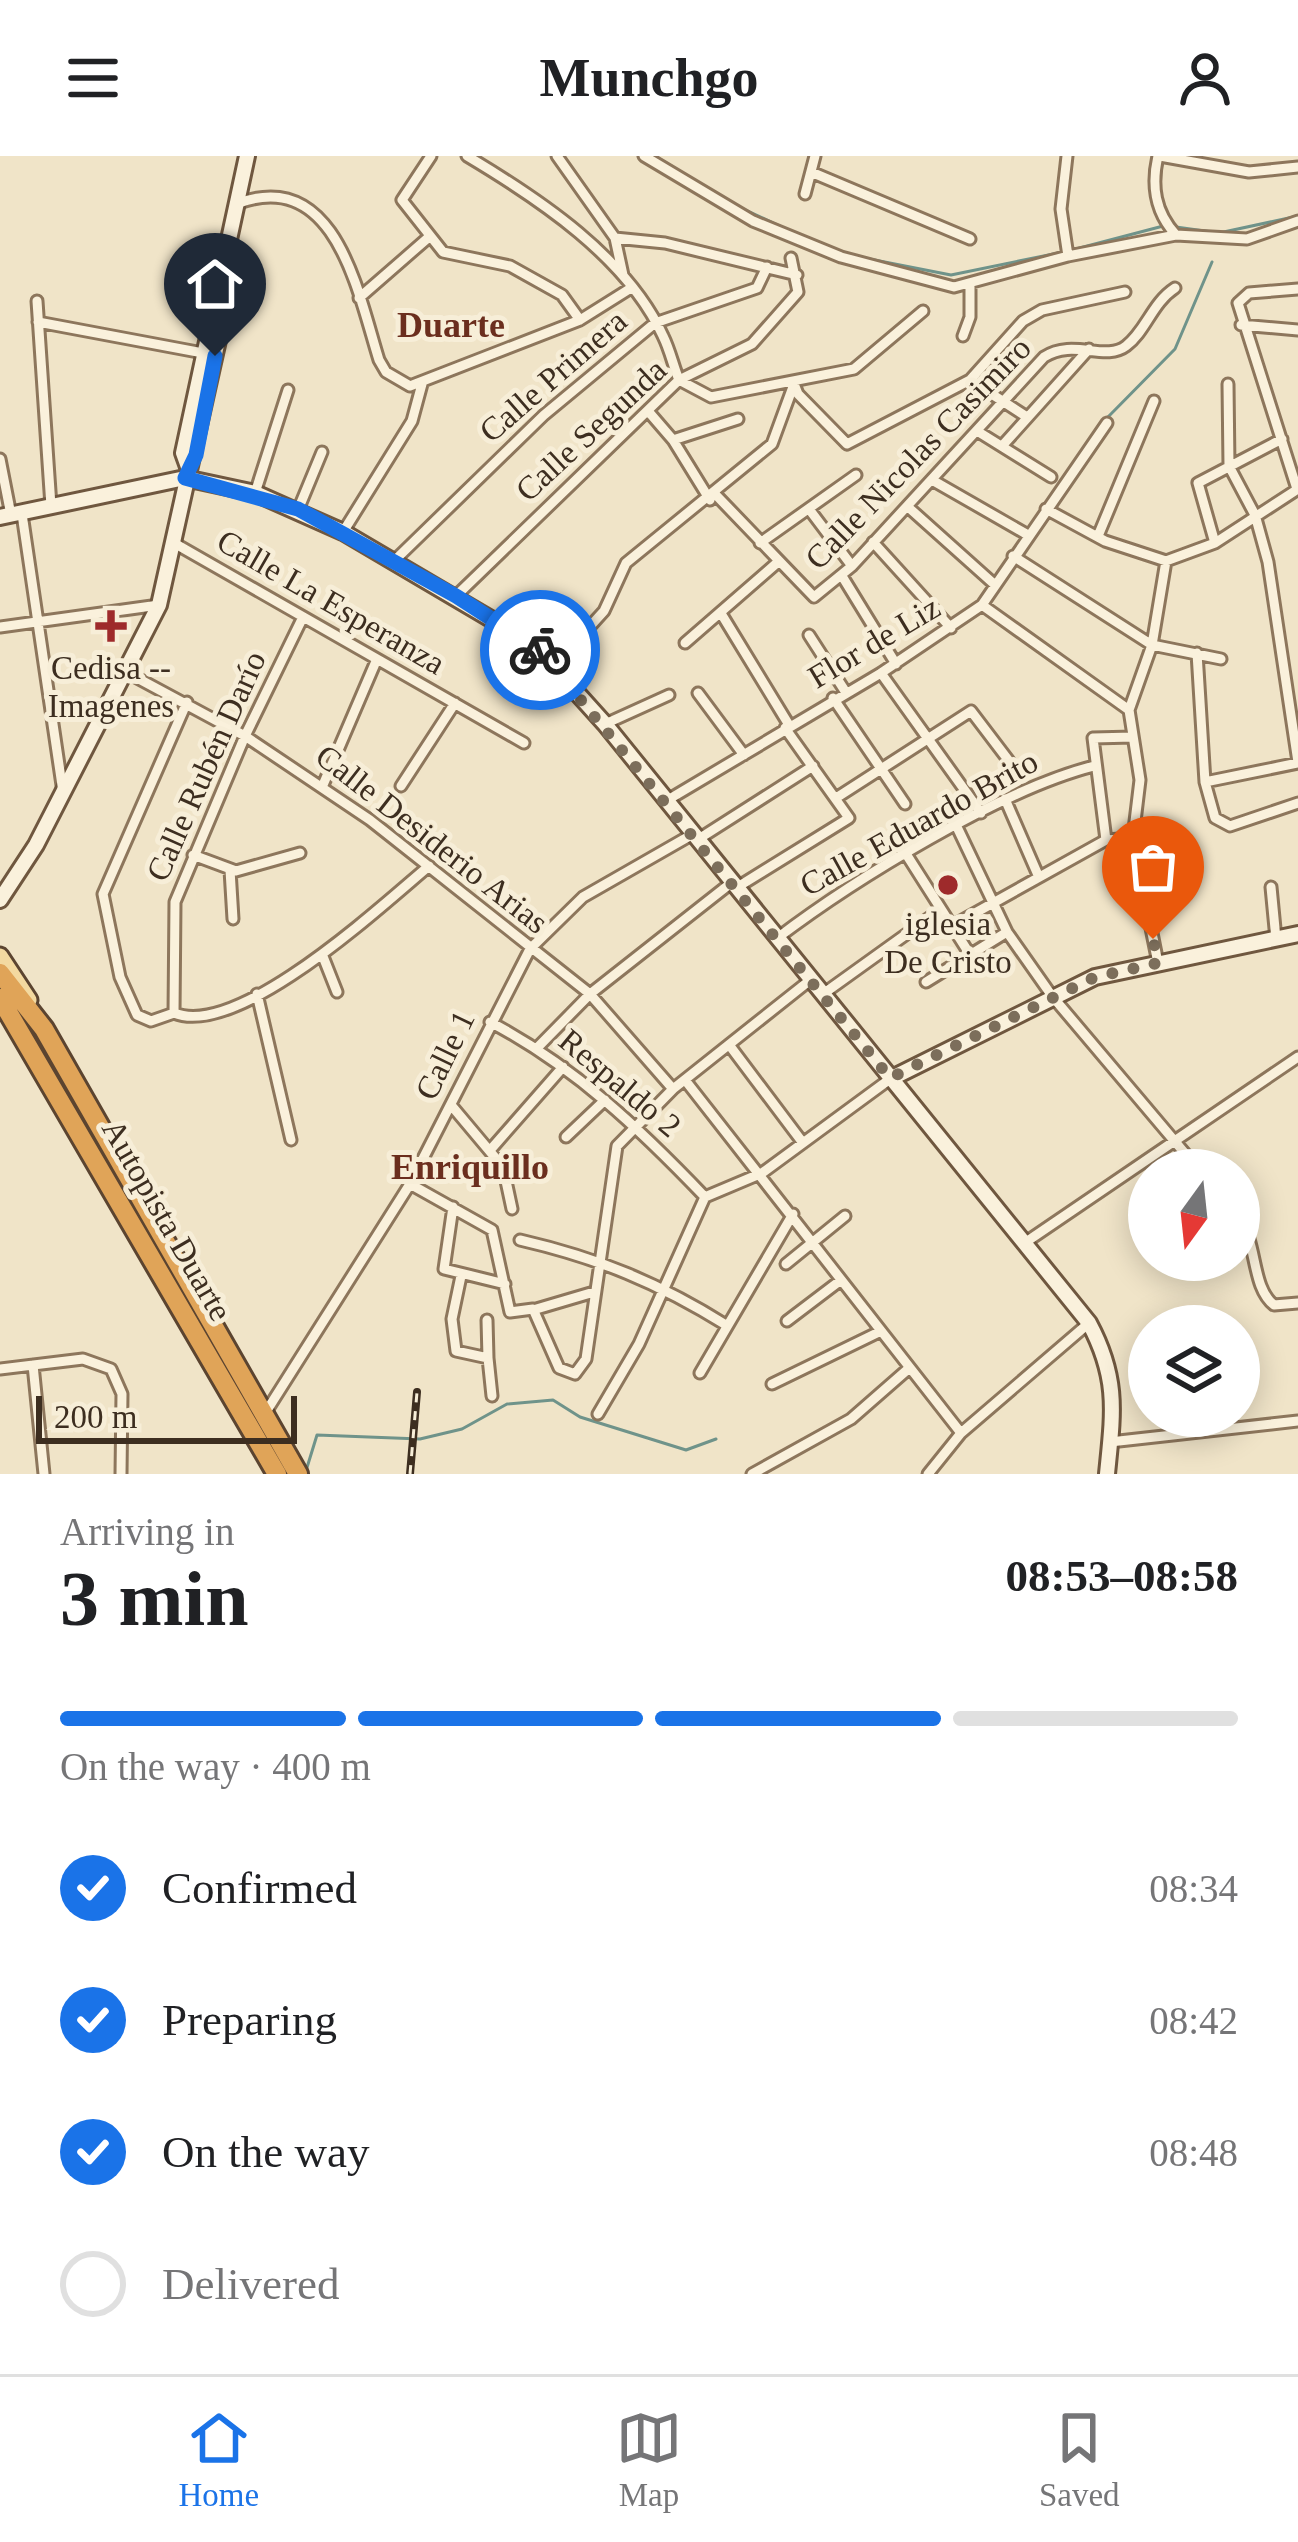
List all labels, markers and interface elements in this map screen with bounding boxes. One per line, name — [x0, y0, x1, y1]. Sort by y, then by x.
icon: menu — [60, 45, 126, 111]
icon: person — [1172, 45, 1238, 111]
text: Munchgo — [539, 48, 759, 108]
pin — [164, 233, 266, 356]
icon: home — [182, 251, 248, 317]
street label: Calle Primera — [472, 302, 634, 449]
district label: Duarte — [397, 305, 505, 345]
street label: Calle Nicolas Casimiro — [798, 330, 1038, 576]
street label: Calle Segunda — [509, 351, 674, 508]
street label: Calle La Esperanza — [211, 522, 451, 682]
street label: Flor de Liz — [802, 589, 946, 695]
courier — [480, 590, 600, 710]
marker: Cedisa -- Imagenes — [95, 610, 127, 642]
icon: bike — [507, 617, 573, 683]
street label: Calle Rubén Darío — [139, 646, 273, 886]
place label: Cedisa -- Imagenes — [48, 650, 174, 724]
street label: Calle Desiderio Arias — [309, 737, 555, 941]
street label: Calle Eduardo Brito — [794, 743, 1044, 903]
pin — [1102, 816, 1204, 939]
icon: bag — [1120, 834, 1186, 900]
marker: iglesia De Cristo — [935, 872, 961, 898]
place label: iglesia De Cristo — [884, 906, 1012, 980]
street label: Calle 1 — [408, 1005, 482, 1105]
street label: Respaldo 2 — [552, 1022, 688, 1144]
street label: Autopista Duarte — [95, 1113, 239, 1327]
district label: Enriquillo — [391, 1147, 549, 1187]
north arrow — [1128, 1149, 1260, 1281]
map controls — [1128, 1149, 1260, 1437]
button: layers — [1128, 1305, 1260, 1437]
scale bar — [36, 1390, 297, 1443]
text: 200 m — [54, 1399, 137, 1435]
text: Arriving in — [60, 1510, 234, 1553]
text: 08:53–08:58 — [1006, 1551, 1238, 1601]
text: 3 min — [60, 1555, 249, 1642]
text: On the way · 400 m — [60, 1745, 371, 1788]
icon: check — [60, 1855, 126, 1921]
text: Confirmed — [162, 1863, 357, 1913]
text: 08:34 — [1149, 1867, 1238, 1910]
icon: check — [60, 1987, 126, 2053]
text: Preparing — [162, 1995, 337, 2045]
text: 08:42 — [1149, 1999, 1238, 2042]
icon: check — [60, 2119, 126, 2185]
text: On the way — [162, 2127, 369, 2177]
text: 08:48 — [1149, 2131, 1238, 2174]
text: Delivered — [162, 2259, 339, 2309]
tab: Home — [178, 2405, 259, 2514]
tab: Map — [616, 2405, 682, 2514]
tab: Saved — [1039, 2405, 1120, 2514]

